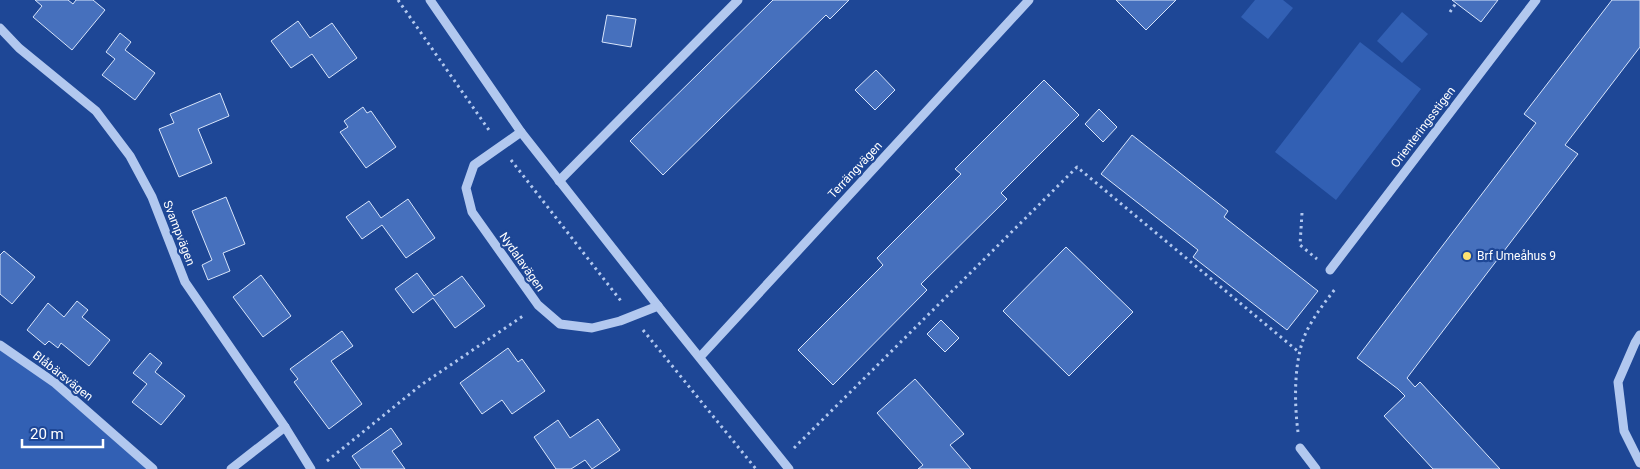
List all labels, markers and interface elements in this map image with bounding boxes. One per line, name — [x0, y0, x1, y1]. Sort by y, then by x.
street label: Orienteringsstigen — [1388, 84, 1458, 170]
street label: Terrängvägen — [825, 139, 885, 201]
street label: Svampvägen — [160, 198, 198, 268]
street label: Nydalavägen — [497, 230, 547, 294]
place label: Brf Umeåhus 9 — [1477, 249, 1556, 263]
marker: Brf Umeåhus 9 — [1461, 250, 1473, 262]
street label: Blåbärsvägen — [30, 348, 96, 404]
scale bar — [22, 416, 104, 448]
text: 20 m — [30, 425, 64, 443]

